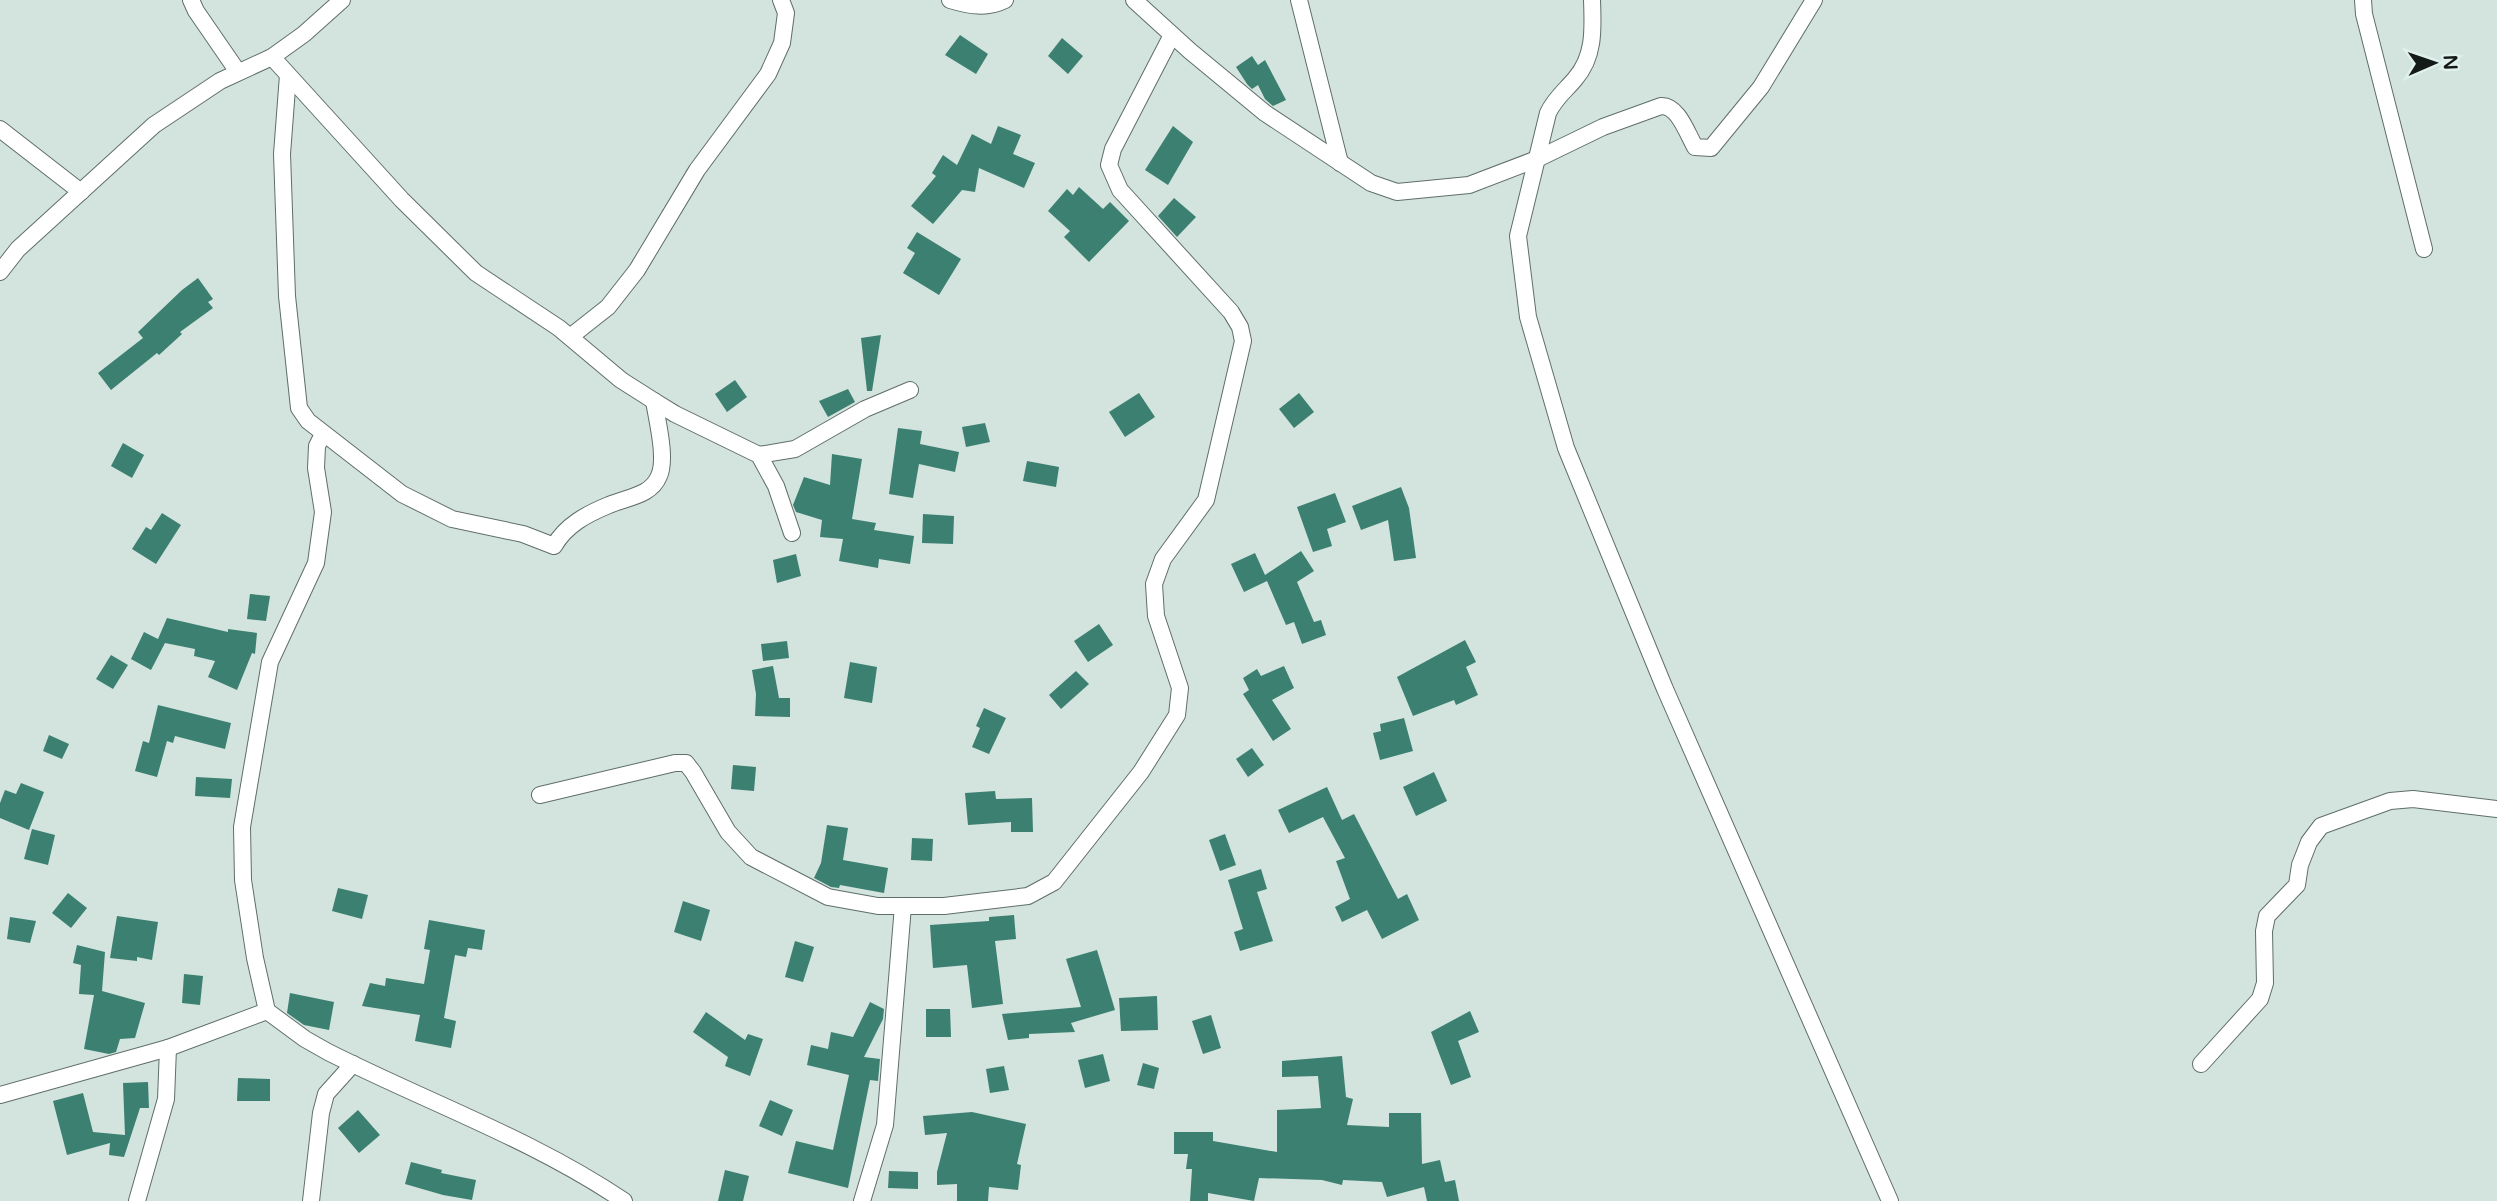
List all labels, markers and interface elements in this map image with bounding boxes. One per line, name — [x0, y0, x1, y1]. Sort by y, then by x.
north arrow — [2399, 28, 2469, 98]
text: N — [2439, 54, 2461, 70]

